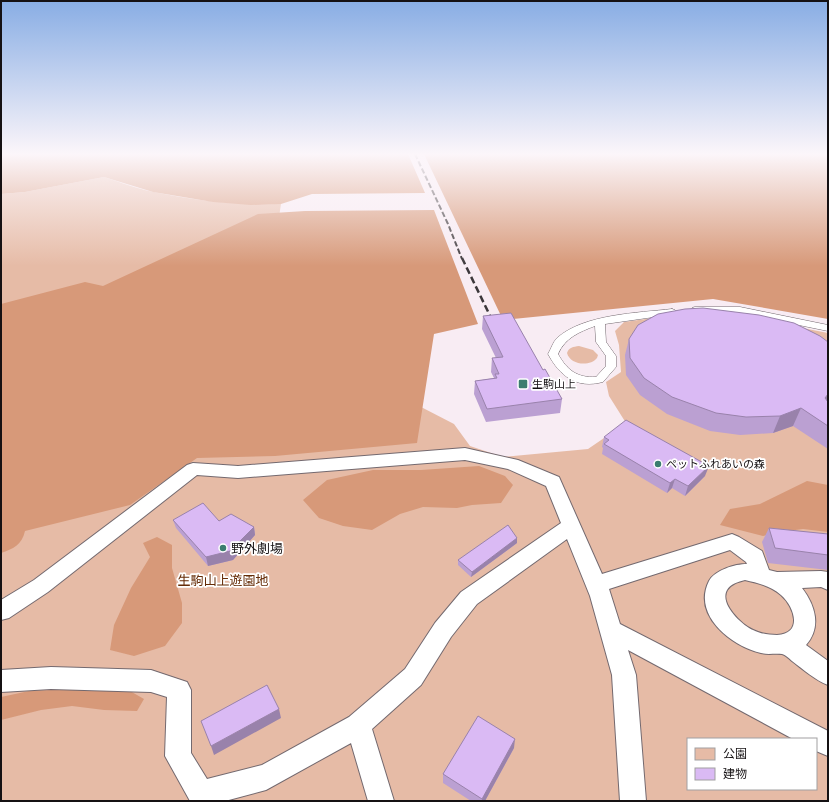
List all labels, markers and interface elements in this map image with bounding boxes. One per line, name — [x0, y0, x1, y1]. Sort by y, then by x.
place label: 生駒山上 — [532, 376, 576, 391]
marker: 生駒山上 — [517, 378, 529, 390]
place label: ペットふれあいの森 — [666, 456, 765, 471]
marker: ペットふれあいの森 — [653, 459, 663, 469]
place label: 野外劇場 — [231, 539, 283, 557]
marker: 野外劇場 — [218, 543, 228, 553]
park label: 生駒山上遊園地 — [177, 571, 269, 589]
legend — [687, 738, 817, 790]
text: 公園 — [723, 745, 747, 762]
text: 建物 — [723, 765, 747, 782]

